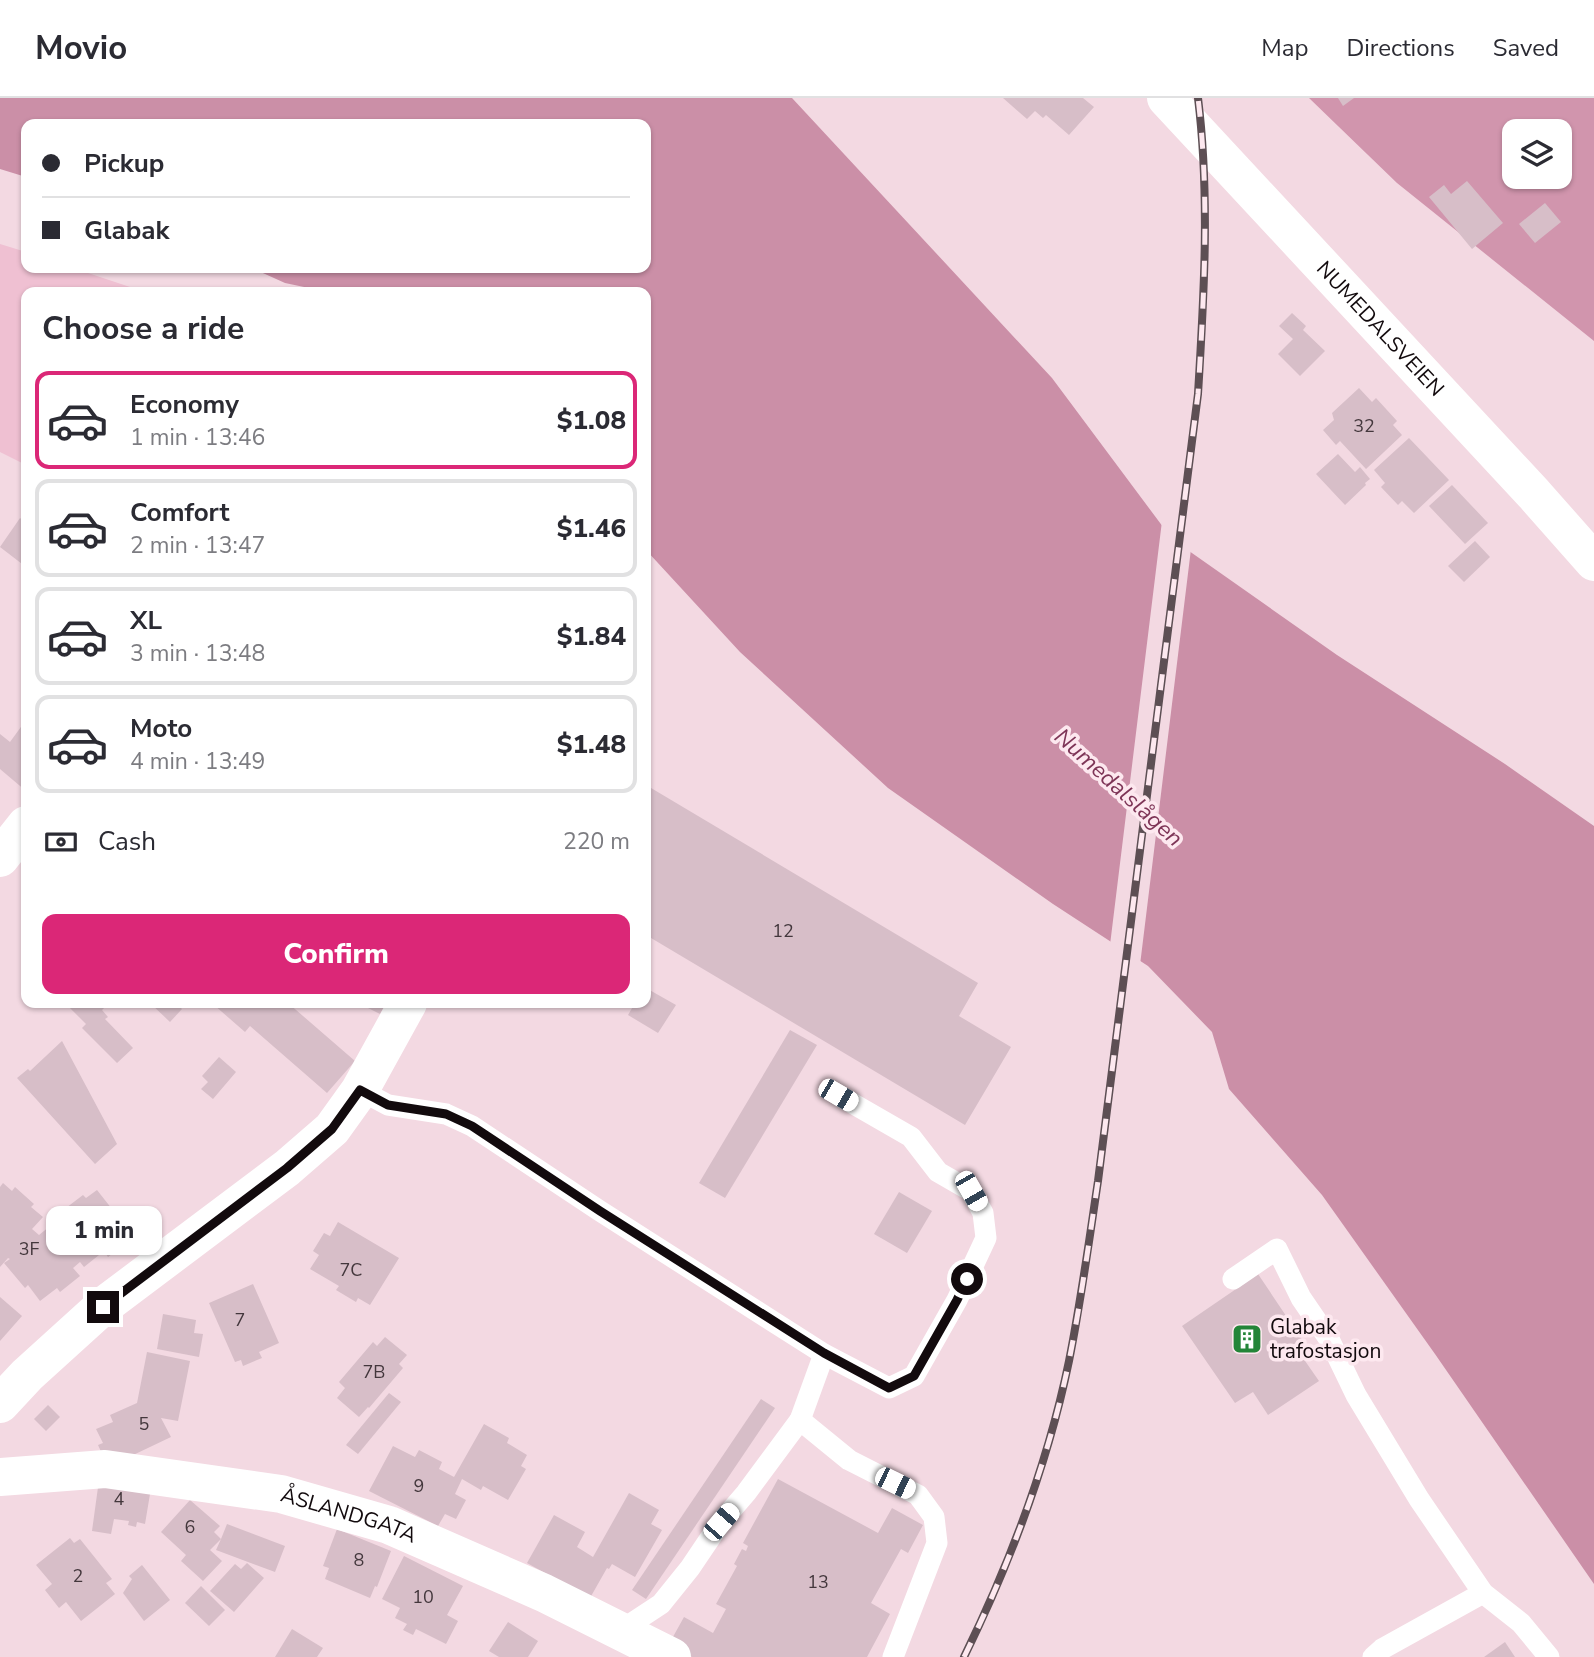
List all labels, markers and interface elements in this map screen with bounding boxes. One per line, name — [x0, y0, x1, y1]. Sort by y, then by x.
text: Movio — [35, 26, 127, 71]
text: Map — [1261, 32, 1308, 64]
text: Directions — [1346, 32, 1455, 64]
text: Saved — [1493, 32, 1559, 64]
map controls — [1502, 119, 1572, 189]
button: layers — [1502, 119, 1572, 189]
text: Pickup — [84, 146, 164, 181]
text: Glabak — [84, 213, 169, 248]
street label: NUMEDALSVEIEN — [1310, 255, 1450, 403]
text: Choose a ride — [42, 307, 244, 350]
text: Economy — [130, 387, 239, 422]
icon: car — [46, 389, 109, 452]
text: $1.08 — [557, 403, 626, 438]
house number: 32 — [1353, 414, 1375, 438]
text: 1 min · 13:46 — [130, 422, 265, 453]
text: Comfort — [130, 495, 230, 530]
icon: car — [46, 497, 109, 560]
text: $1.46 — [557, 511, 626, 546]
text: 2 min · 13:47 — [130, 530, 265, 561]
text: XL — [130, 603, 162, 638]
icon: car — [46, 605, 109, 668]
text: $1.84 — [557, 619, 626, 654]
text: 3 min · 13:48 — [130, 638, 265, 669]
text: Moto — [130, 711, 192, 746]
icon: car — [46, 713, 109, 776]
water label: Numedalslågen — [1048, 721, 1190, 853]
text: $1.48 — [557, 727, 626, 762]
text: 4 min · 13:49 — [130, 746, 265, 777]
icon: cash — [42, 823, 80, 861]
text: Cash — [98, 824, 156, 859]
text: 220 m — [563, 826, 630, 857]
button: Confirm — [42, 914, 630, 994]
house number: 12 — [772, 919, 794, 943]
car — [815, 1075, 862, 1115]
car — [952, 1168, 991, 1214]
callout: 1 min — [45, 1206, 161, 1254]
text: 1 min — [74, 1215, 134, 1246]
house number: 3F — [19, 1237, 39, 1261]
house number: 7C — [340, 1258, 362, 1282]
route start — [951, 1263, 983, 1295]
route end — [87, 1291, 119, 1323]
house number: 7 — [235, 1308, 245, 1332]
place label: Glabak trafostasjon — [1270, 1313, 1381, 1365]
building icon: Glabak trafostasjon — [1230, 1322, 1264, 1356]
house number: 7B — [363, 1360, 385, 1384]
house number: 5 — [139, 1412, 149, 1436]
car — [872, 1464, 919, 1502]
house number: 9 — [414, 1474, 424, 1498]
street label: ÅSLANDGATA — [278, 1480, 421, 1549]
house number: 4 — [114, 1487, 125, 1511]
car — [700, 1499, 743, 1545]
house number: 6 — [185, 1515, 195, 1539]
house number: 8 — [354, 1548, 364, 1572]
house number: 2 — [73, 1564, 83, 1588]
house number: 13 — [807, 1570, 829, 1594]
house number: 10 — [412, 1585, 434, 1609]

